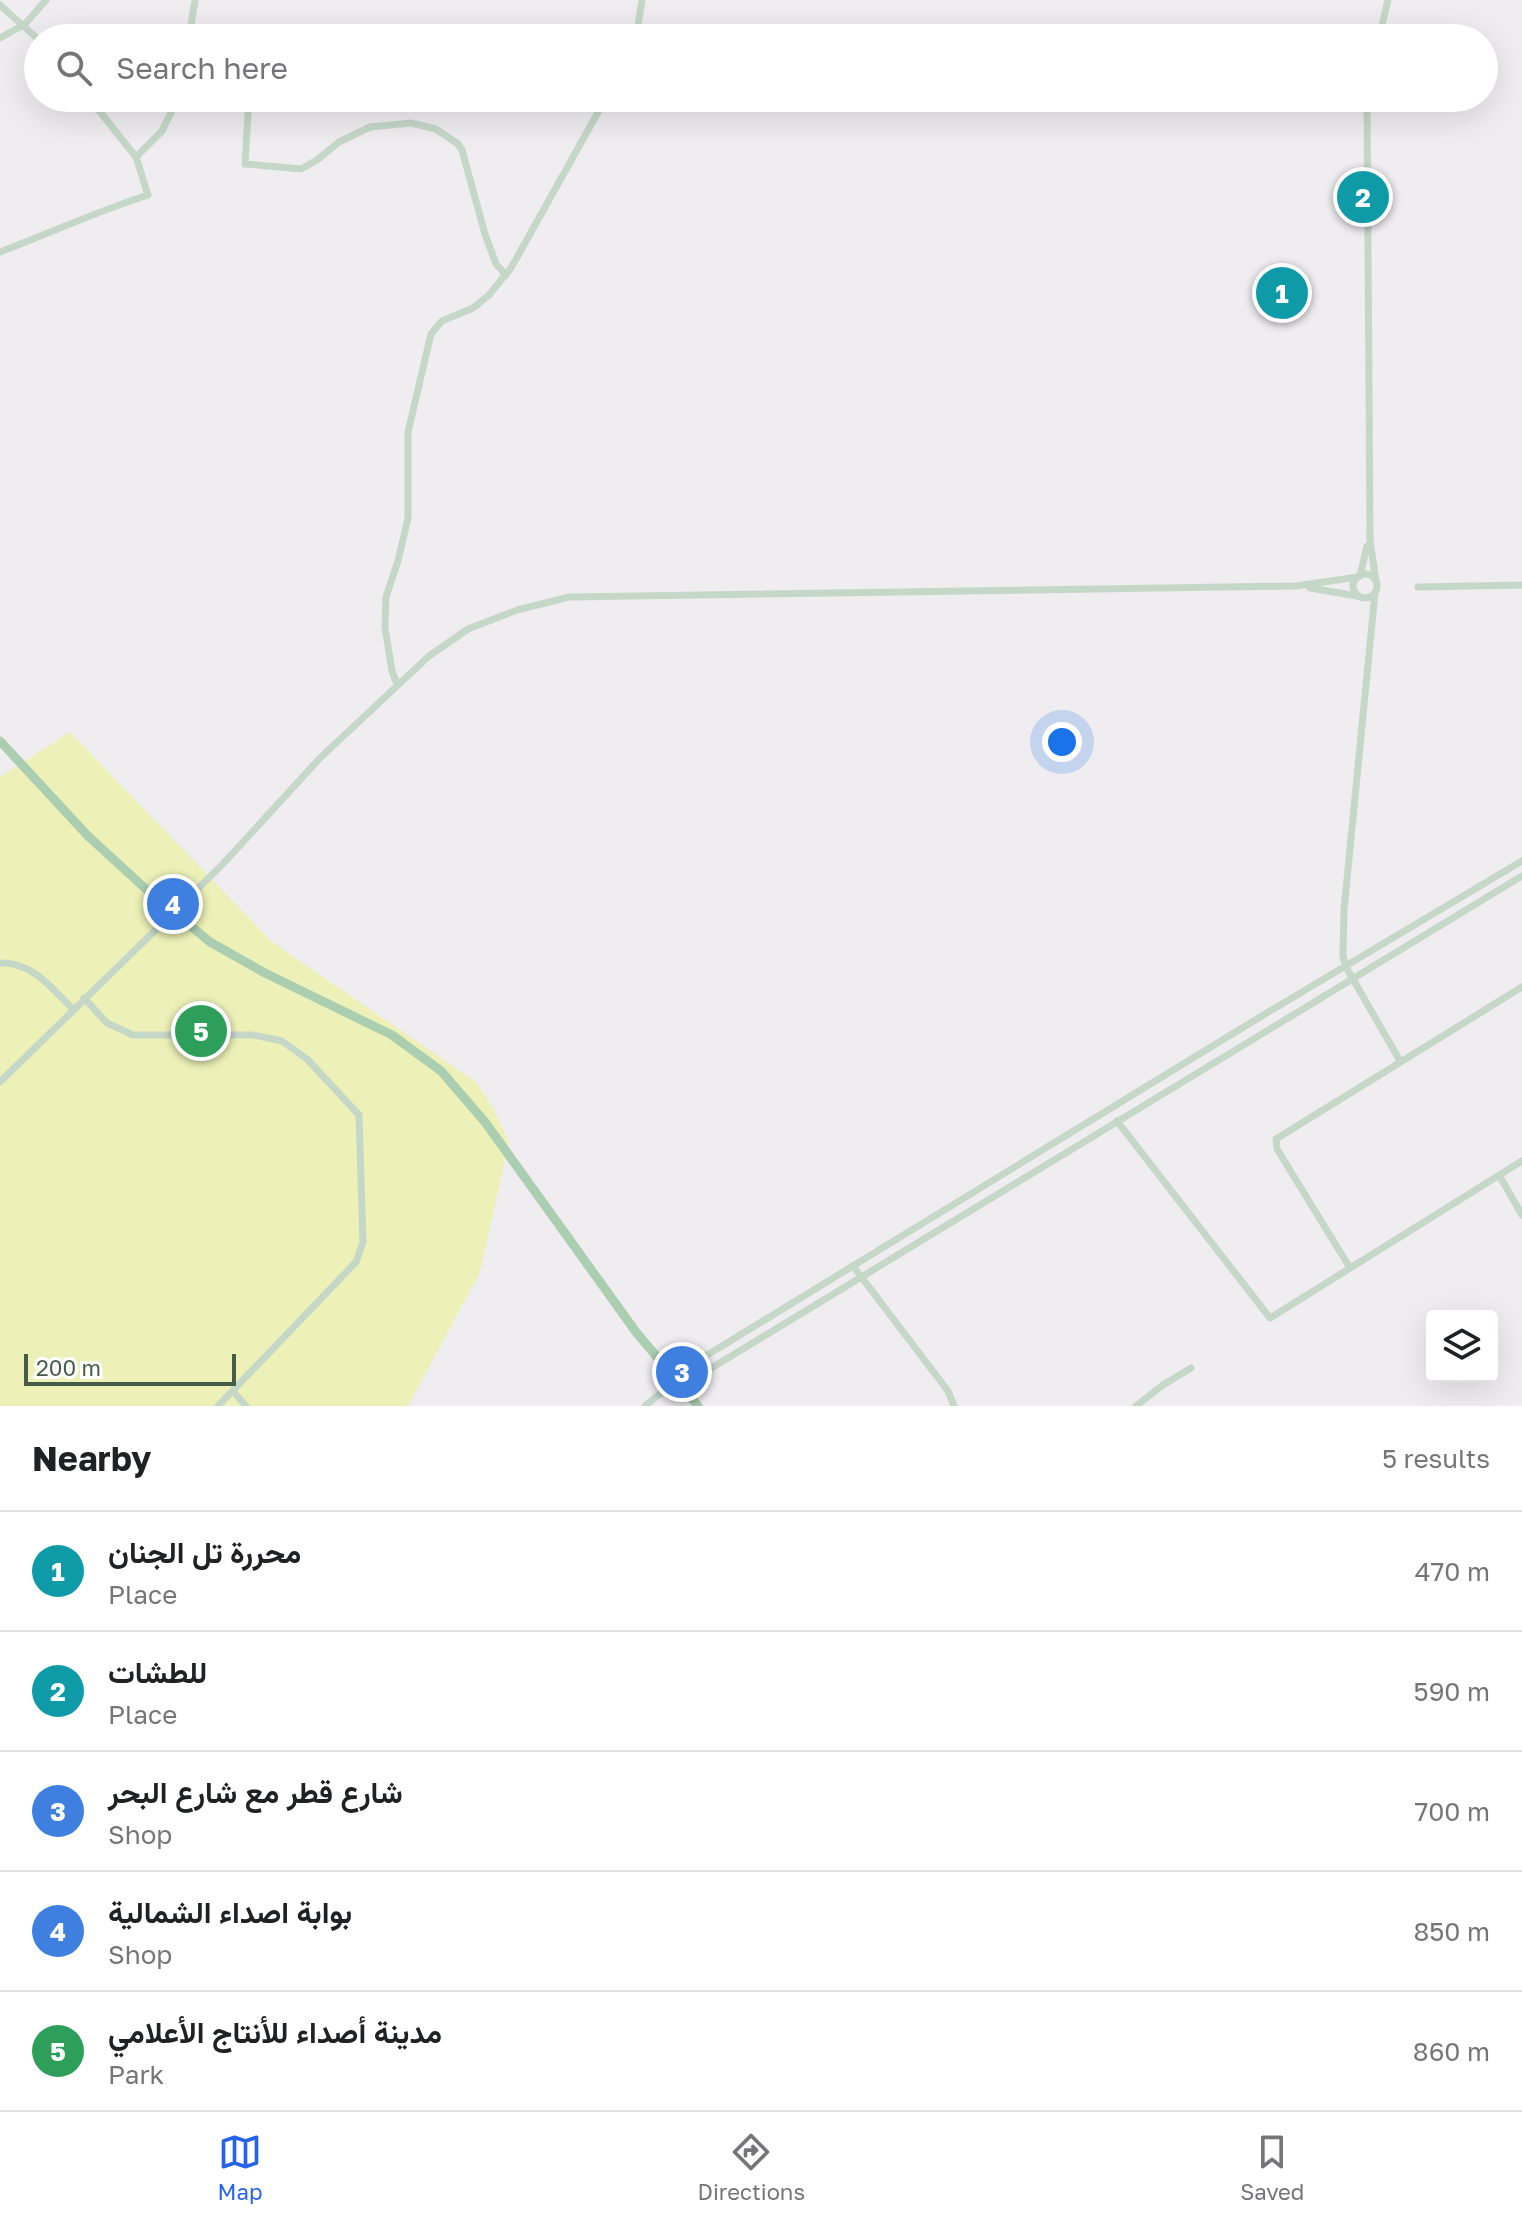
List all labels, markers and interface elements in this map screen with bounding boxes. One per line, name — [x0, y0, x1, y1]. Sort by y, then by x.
search box — [24, 24, 1498, 112]
icon: search — [52, 46, 96, 90]
text: Search here — [116, 50, 288, 86]
pin: 2 — [1337, 167, 1389, 227]
pin: 1 — [1256, 263, 1308, 323]
your location — [1042, 722, 1082, 762]
pin: 4 — [147, 874, 199, 934]
pin: 5 — [175, 1001, 227, 1061]
map controls — [1426, 1310, 1498, 1382]
button: layers — [1426, 1310, 1498, 1382]
pin: 3 — [656, 1342, 708, 1402]
scale bar — [24, 1350, 236, 1386]
text: 200 m — [36, 1354, 101, 1381]
text: Nearby — [32, 1438, 152, 1478]
text: 5 results — [1382, 1443, 1490, 1474]
text: محررة تل الجنان — [108, 1534, 301, 1570]
text: 1 — [51, 1556, 65, 1587]
text: 470 m — [1415, 1556, 1490, 1587]
text: Place — [108, 1579, 177, 1610]
text: للطشات — [108, 1654, 207, 1690]
text: 2 — [50, 1676, 66, 1707]
text: 590 m — [1414, 1676, 1490, 1707]
text: Place — [108, 1699, 177, 1730]
text: شارع قطر مع شارع البحر — [108, 1774, 403, 1810]
text: 3 — [50, 1796, 66, 1827]
text: 700 m — [1414, 1796, 1490, 1827]
text: Shop — [108, 1819, 172, 1850]
text: بوابة اصداء الشمالية — [108, 1894, 352, 1930]
text: 4 — [50, 1916, 66, 1947]
text: 850 m — [1413, 1916, 1490, 1947]
text: Shop — [108, 1939, 172, 1970]
text: مدينة أصداء للأنتاج الأعلامي — [108, 2014, 442, 2050]
text: 5 — [50, 2036, 66, 2067]
text: 860 m — [1413, 2036, 1490, 2067]
text: Park — [108, 2059, 164, 2090]
tab: Map — [218, 2130, 262, 2205]
tab: Directions — [698, 2130, 805, 2205]
tab: Saved — [1240, 2130, 1304, 2205]

